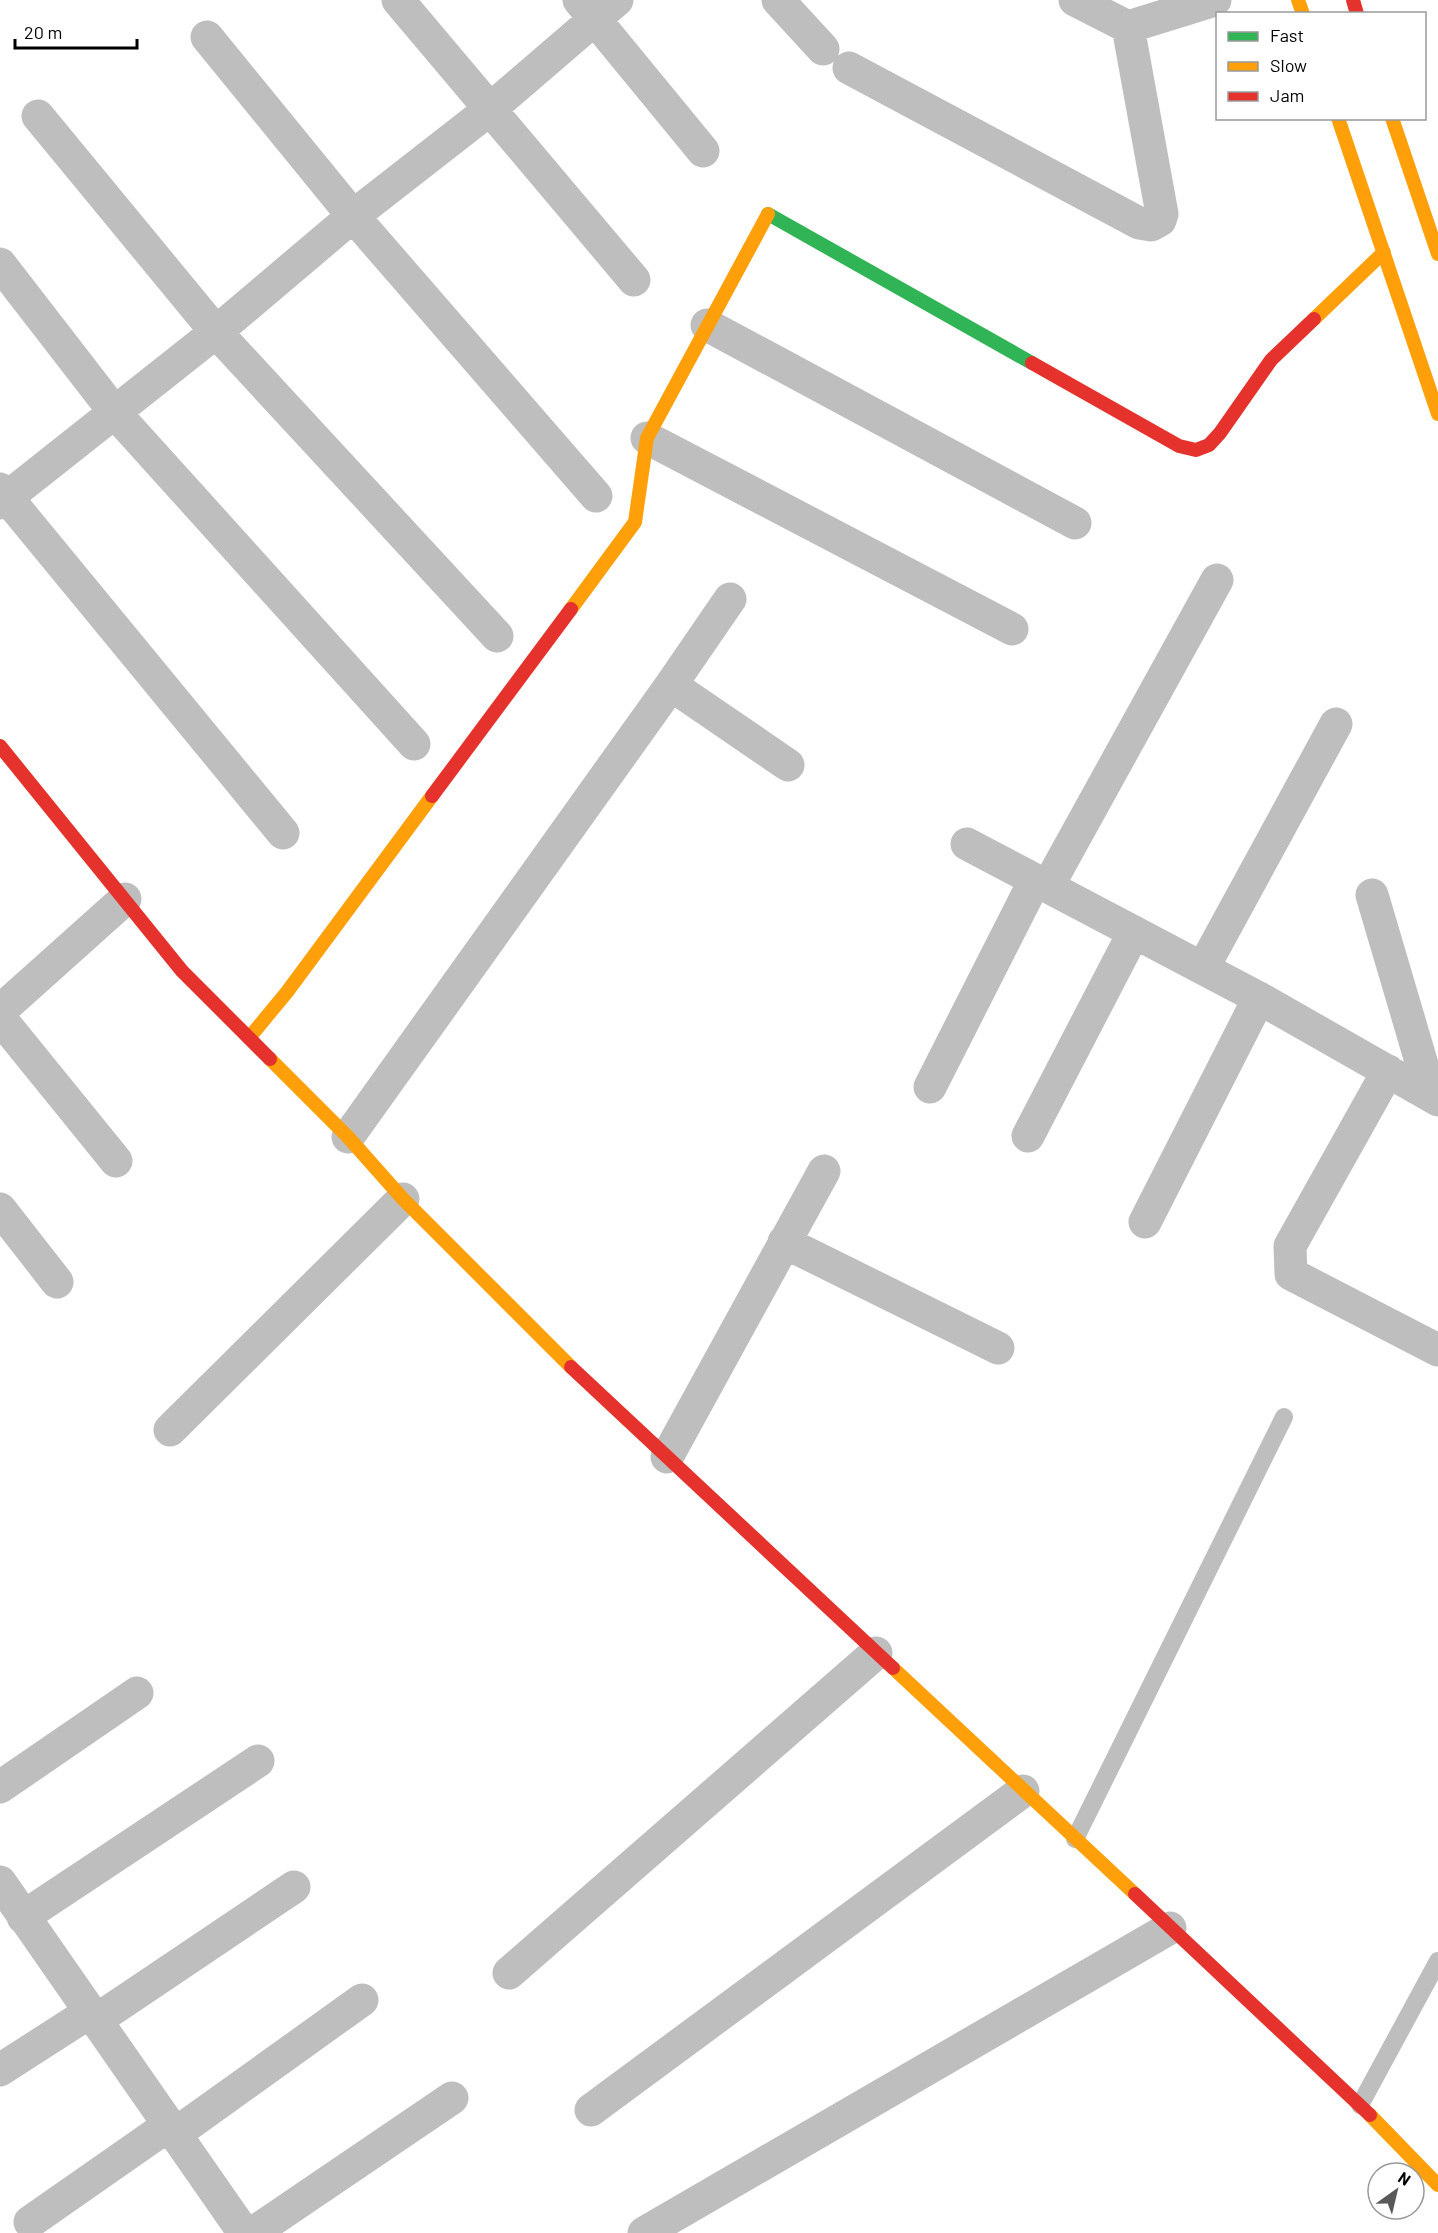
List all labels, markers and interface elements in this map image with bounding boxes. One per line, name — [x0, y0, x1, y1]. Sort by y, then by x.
scale bar — [15, 12, 136, 50]
legend — [1216, 12, 1426, 120]
text: 20 m — [24, 21, 62, 43]
text: Fast — [1270, 24, 1304, 46]
text: Slow — [1270, 54, 1307, 76]
text: Jam — [1270, 84, 1304, 106]
north arrow — [1366, 2161, 1426, 2221]
text: N — [1395, 2167, 1414, 2189]

